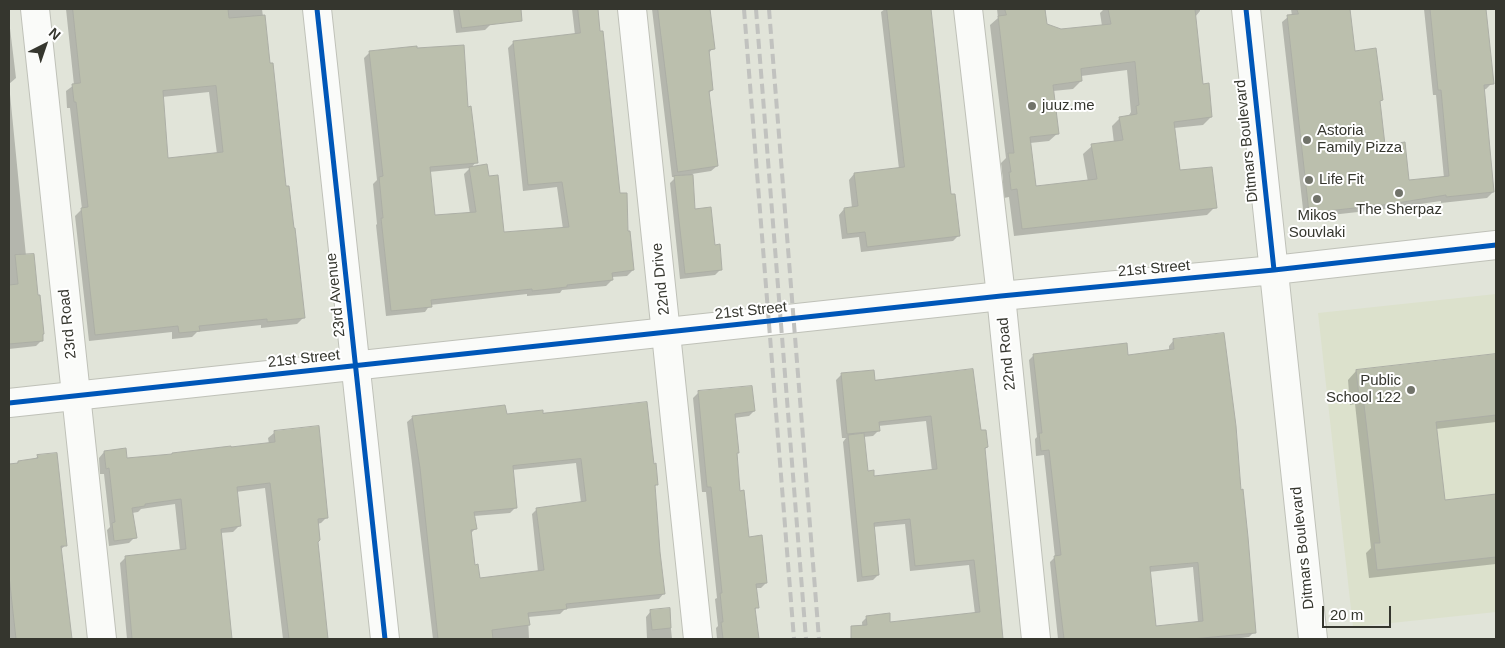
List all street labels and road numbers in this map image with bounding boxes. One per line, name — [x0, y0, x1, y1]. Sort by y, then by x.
street label: Ditmars Boulevard — [1232, 79, 1262, 203]
street label: 22nd Drive — [648, 242, 674, 316]
street label: 23rd Avenue — [323, 252, 349, 338]
street label: 21st Street — [1117, 257, 1191, 281]
street label: 23rd Road — [55, 288, 81, 360]
street label: 21st Street — [714, 298, 788, 324]
street label: 22nd Road — [994, 317, 1020, 391]
street label: 21st Street — [267, 346, 341, 372]
street label: Ditmars Boulevard — [1288, 486, 1318, 610]

